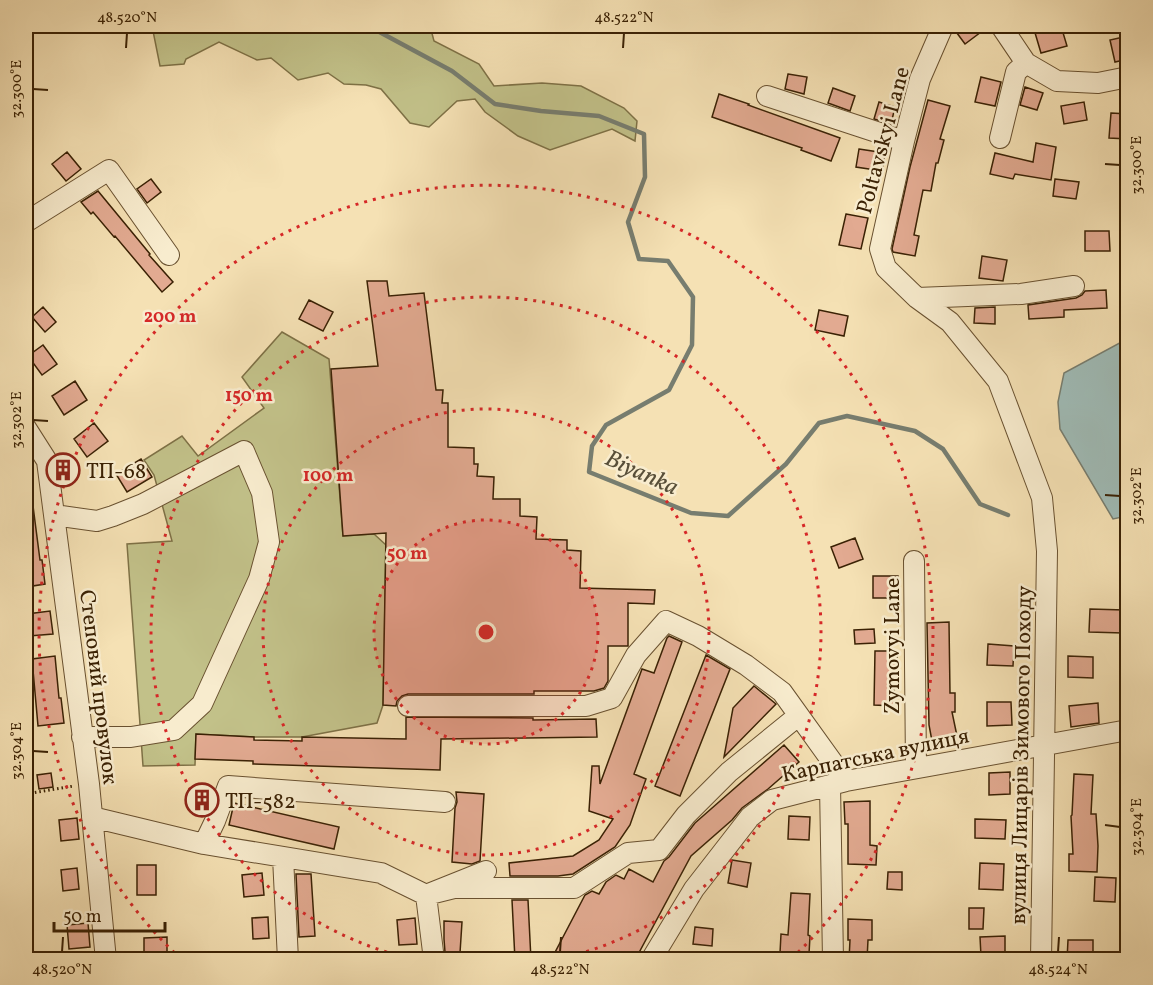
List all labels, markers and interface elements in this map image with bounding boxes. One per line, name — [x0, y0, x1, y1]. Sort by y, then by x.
text: 48.520°N — [97, 8, 157, 29]
text: 48.522°N — [594, 8, 654, 29]
text: 32.300°E — [7, 60, 28, 118]
street label: Poltavskyi Lane — [850, 64, 919, 218]
text: 32.300°E — [1127, 136, 1148, 194]
text: 200 m — [144, 305, 196, 330]
text: 150 m — [225, 384, 273, 409]
text: 32.302°E — [7, 391, 28, 449]
water label: Biyanka — [599, 443, 683, 505]
building icon: ТП-68 — [45, 452, 81, 488]
place label: ТП-68 — [86, 457, 146, 488]
text: 100 m — [303, 464, 353, 489]
text: 32.302°E — [1127, 467, 1148, 525]
text: 50 m — [387, 542, 427, 567]
street label: Zymovyi Lane — [878, 577, 909, 715]
street label: вулиця Лицарів Зимового Походу — [1004, 585, 1041, 925]
street label: Степовий провулок — [70, 588, 125, 787]
centre of rings — [476, 622, 496, 642]
street label: Карпатська вулиця — [779, 721, 972, 791]
text: 32.304°E — [7, 722, 28, 780]
building icon: ТП-582 — [184, 782, 220, 818]
place label: ТП-582 — [225, 787, 296, 818]
text: 32.304°E — [1127, 798, 1148, 856]
scale bar — [54, 895, 165, 933]
text: 50 m — [63, 905, 102, 930]
text: 48.520°N — [32, 960, 92, 981]
text: 48.522°N — [530, 960, 590, 981]
text: 48.524°N — [1028, 960, 1088, 981]

